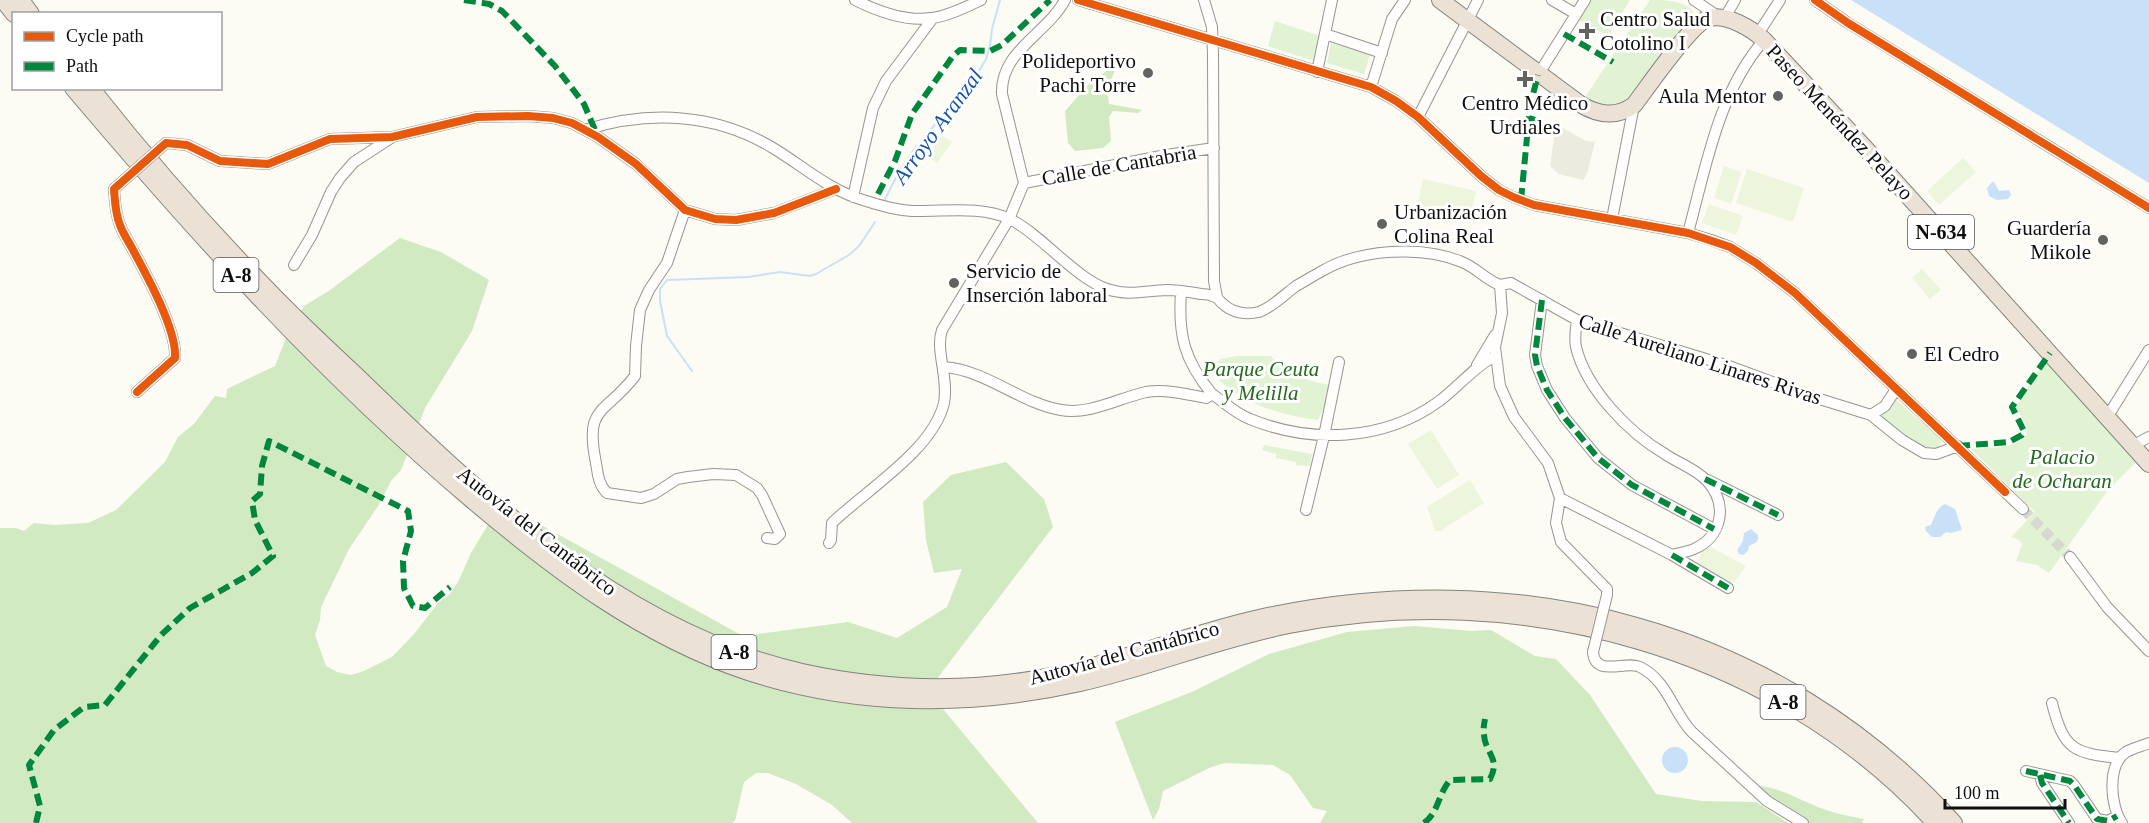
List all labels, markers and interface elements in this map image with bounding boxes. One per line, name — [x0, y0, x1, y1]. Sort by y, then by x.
place label: Centro Salud Cotolino I — [1600, 7, 1711, 55]
legend — [12, 12, 222, 90]
marker: Centro Salud Cotolino I — [1578, 22, 1596, 40]
text: Cycle path — [66, 26, 143, 46]
street label: Paseo Menéndez Pelayo — [1762, 39, 1918, 205]
place label: Polideportivo Pachi Torre — [1022, 49, 1136, 97]
text: Path — [66, 56, 98, 76]
water label: Arroyo Aranzal — [886, 64, 988, 190]
marker: Polideportivo Pachi Torre — [1141, 66, 1155, 80]
marker: Centro Médico Urdiales — [1516, 70, 1534, 88]
place label: Aula Mentor — [1658, 84, 1766, 108]
marker: Aula Mentor — [1771, 89, 1785, 103]
place label: Centro Médico Urdiales — [1462, 91, 1588, 139]
street label: Calle de Cantabria — [1040, 139, 1199, 190]
place label: Urbanización Colina Real — [1394, 200, 1508, 248]
road number: N-634 — [1908, 215, 1974, 249]
place label: Guardería Mikole — [2007, 216, 2092, 264]
marker: Urbanización Colina Real — [1375, 217, 1389, 231]
marker: Guardería Mikole — [2096, 233, 2110, 247]
road number: A-8 — [214, 258, 258, 292]
place label: Servicio de Inserción laboral — [966, 259, 1108, 307]
marker: Servicio de Inserción laboral — [947, 276, 961, 290]
street label: Calle Aureliano Linares Rivas — [1576, 308, 1824, 410]
place label: El Cedro — [1924, 342, 1999, 366]
marker: El Cedro — [1905, 347, 1919, 361]
park label: Parque Ceuta y Melilla — [1202, 357, 1319, 405]
park label: Palacio de Ocharan — [2012, 445, 2112, 493]
street label: Autovía del Cantábrico — [452, 461, 622, 601]
street label: Autovía del Cantábrico — [1026, 616, 1222, 690]
road number: A-8 — [712, 635, 756, 669]
road number: A-8 — [1760, 685, 1806, 719]
scale bar — [1945, 772, 2065, 810]
text: 100 m — [1954, 783, 2000, 803]

